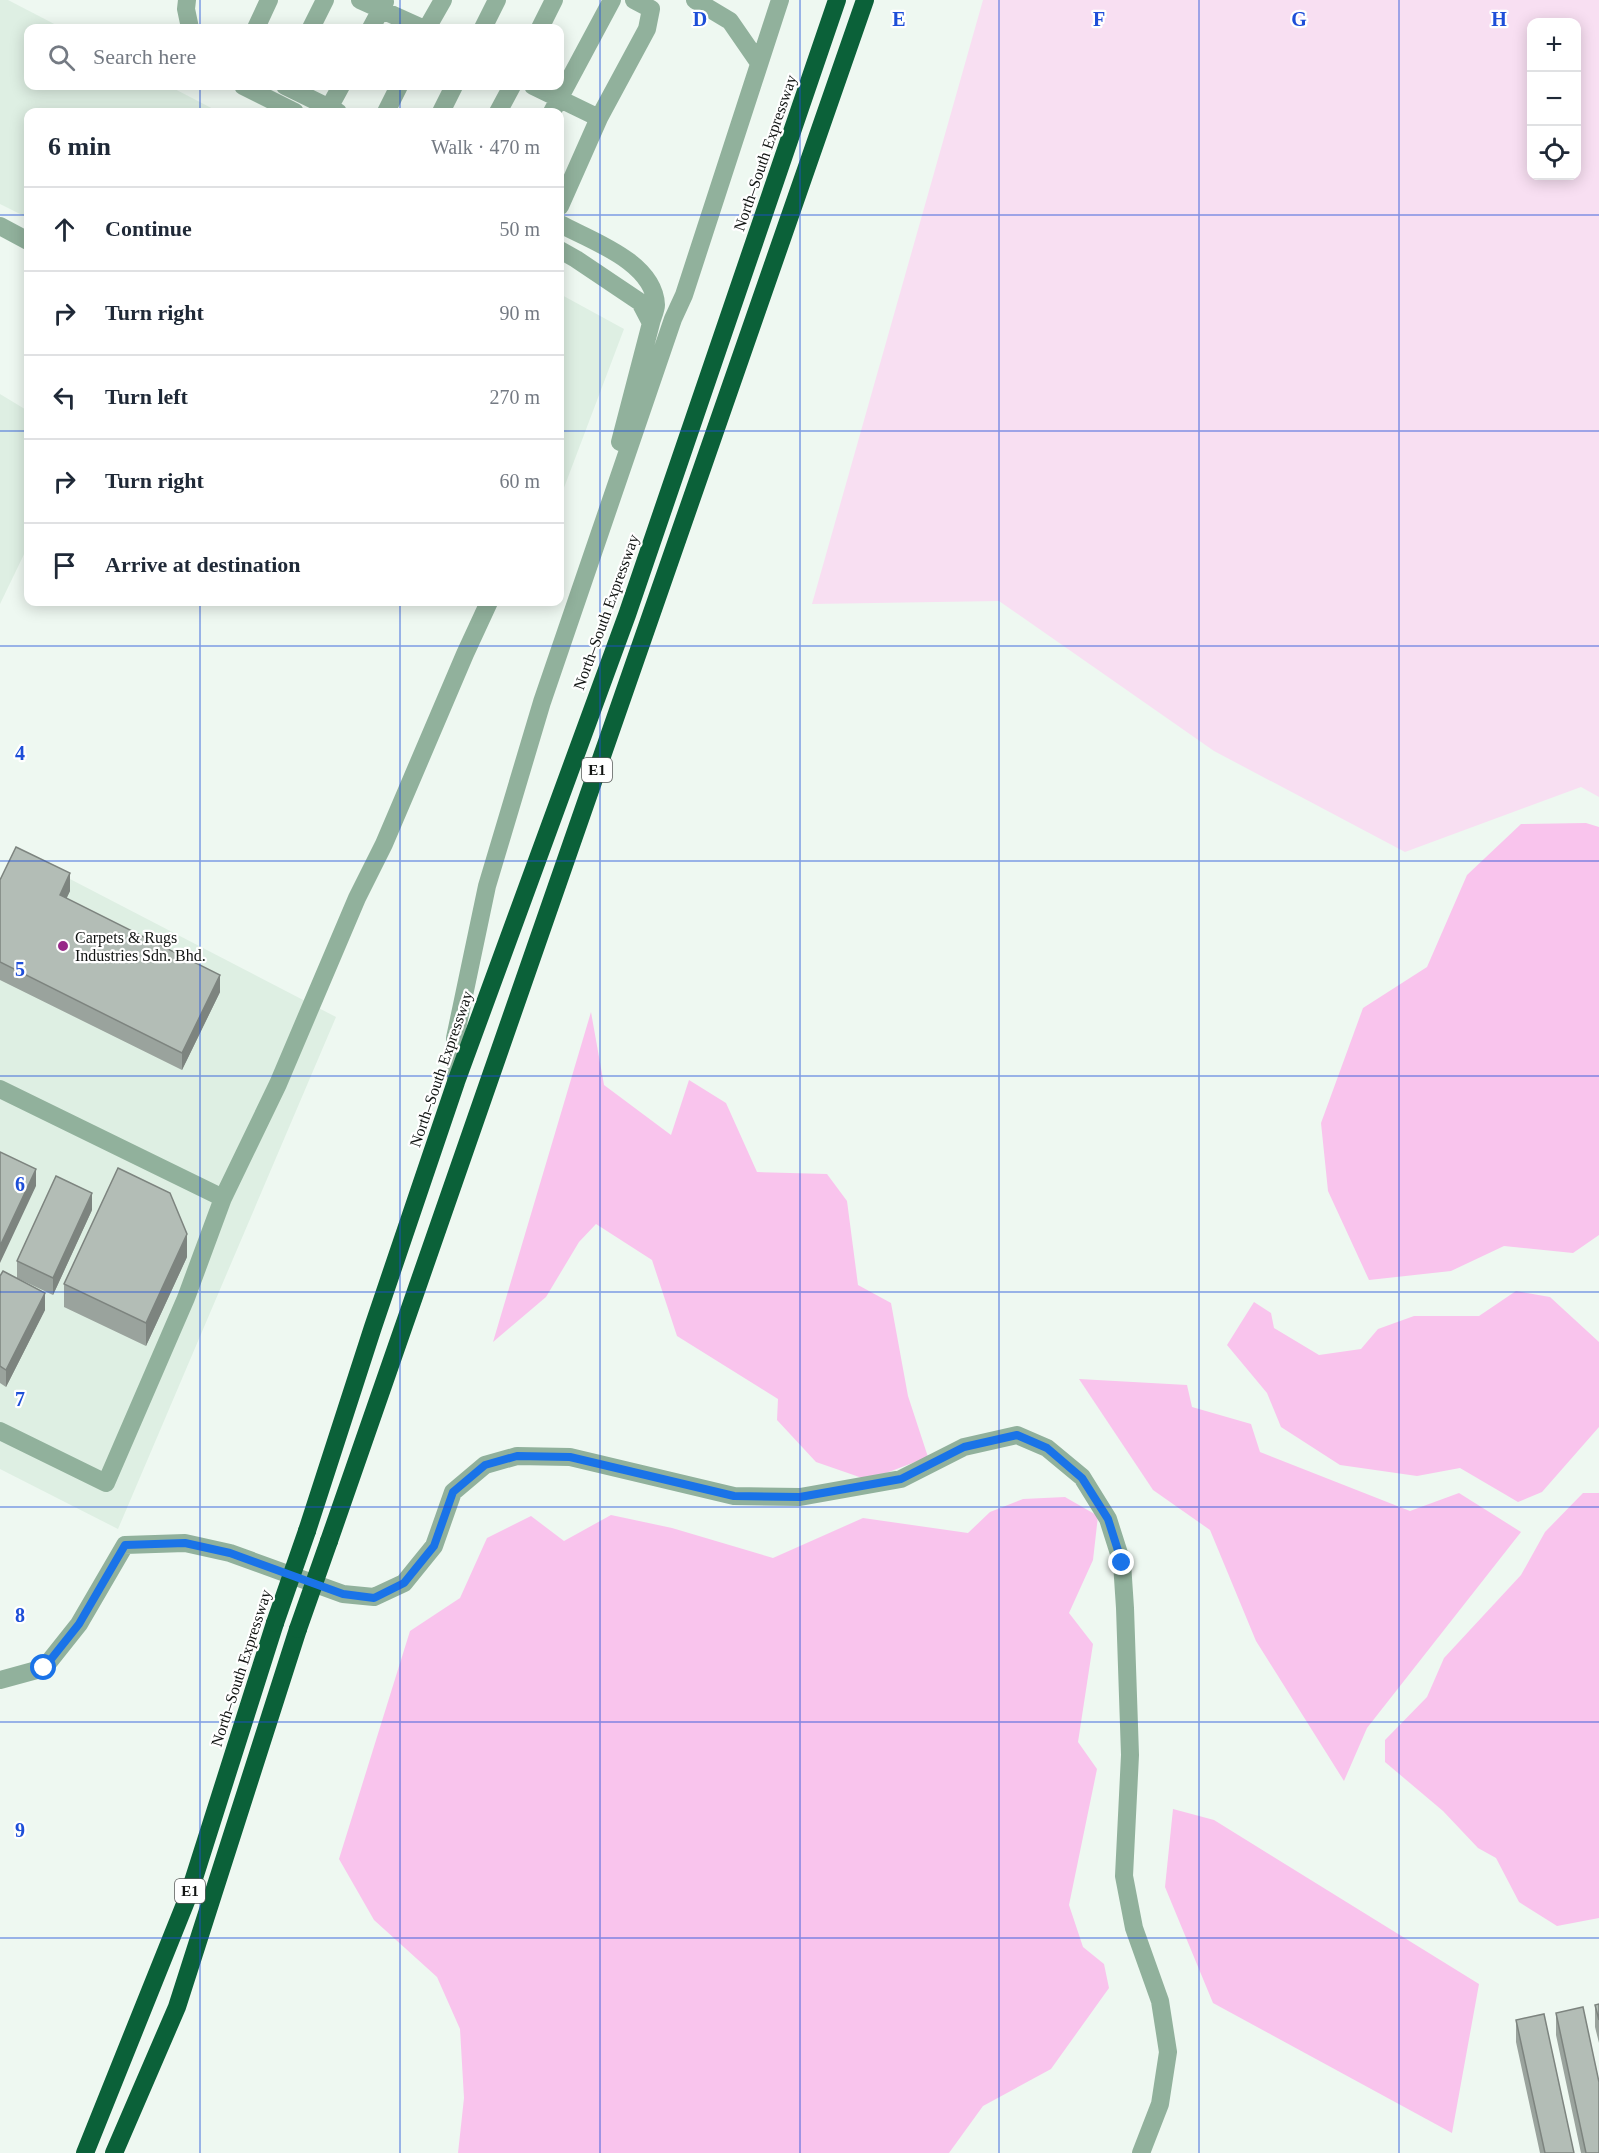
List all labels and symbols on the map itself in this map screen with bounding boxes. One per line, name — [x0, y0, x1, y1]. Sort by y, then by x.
text: D — [693, 8, 707, 30]
text: E — [892, 8, 906, 30]
text: F — [1093, 8, 1105, 30]
text: G — [1291, 8, 1307, 30]
text: H — [1491, 8, 1507, 30]
street label: North–South Expressway — [730, 73, 801, 234]
street label: North–South Expressway — [570, 532, 643, 692]
text: 4 — [15, 742, 25, 764]
road number: E1 — [582, 758, 612, 782]
place label: Carpets & Rugs Industries Sdn. Bhd. — [75, 929, 206, 964]
marker: Carpets & Rugs Industries Sdn. Bhd. — [56, 939, 70, 953]
text: 5 — [15, 958, 25, 980]
street label: North–South Expressway — [406, 989, 477, 1150]
text: 6 — [15, 1173, 25, 1195]
text: 7 — [15, 1388, 25, 1410]
route end — [1108, 1549, 1134, 1575]
street label: North–South Expressway — [208, 1587, 275, 1749]
text: 8 — [15, 1604, 25, 1626]
route start — [30, 1654, 56, 1680]
text: 9 — [15, 1819, 25, 1841]
road number: E1 — [175, 1879, 205, 1903]

